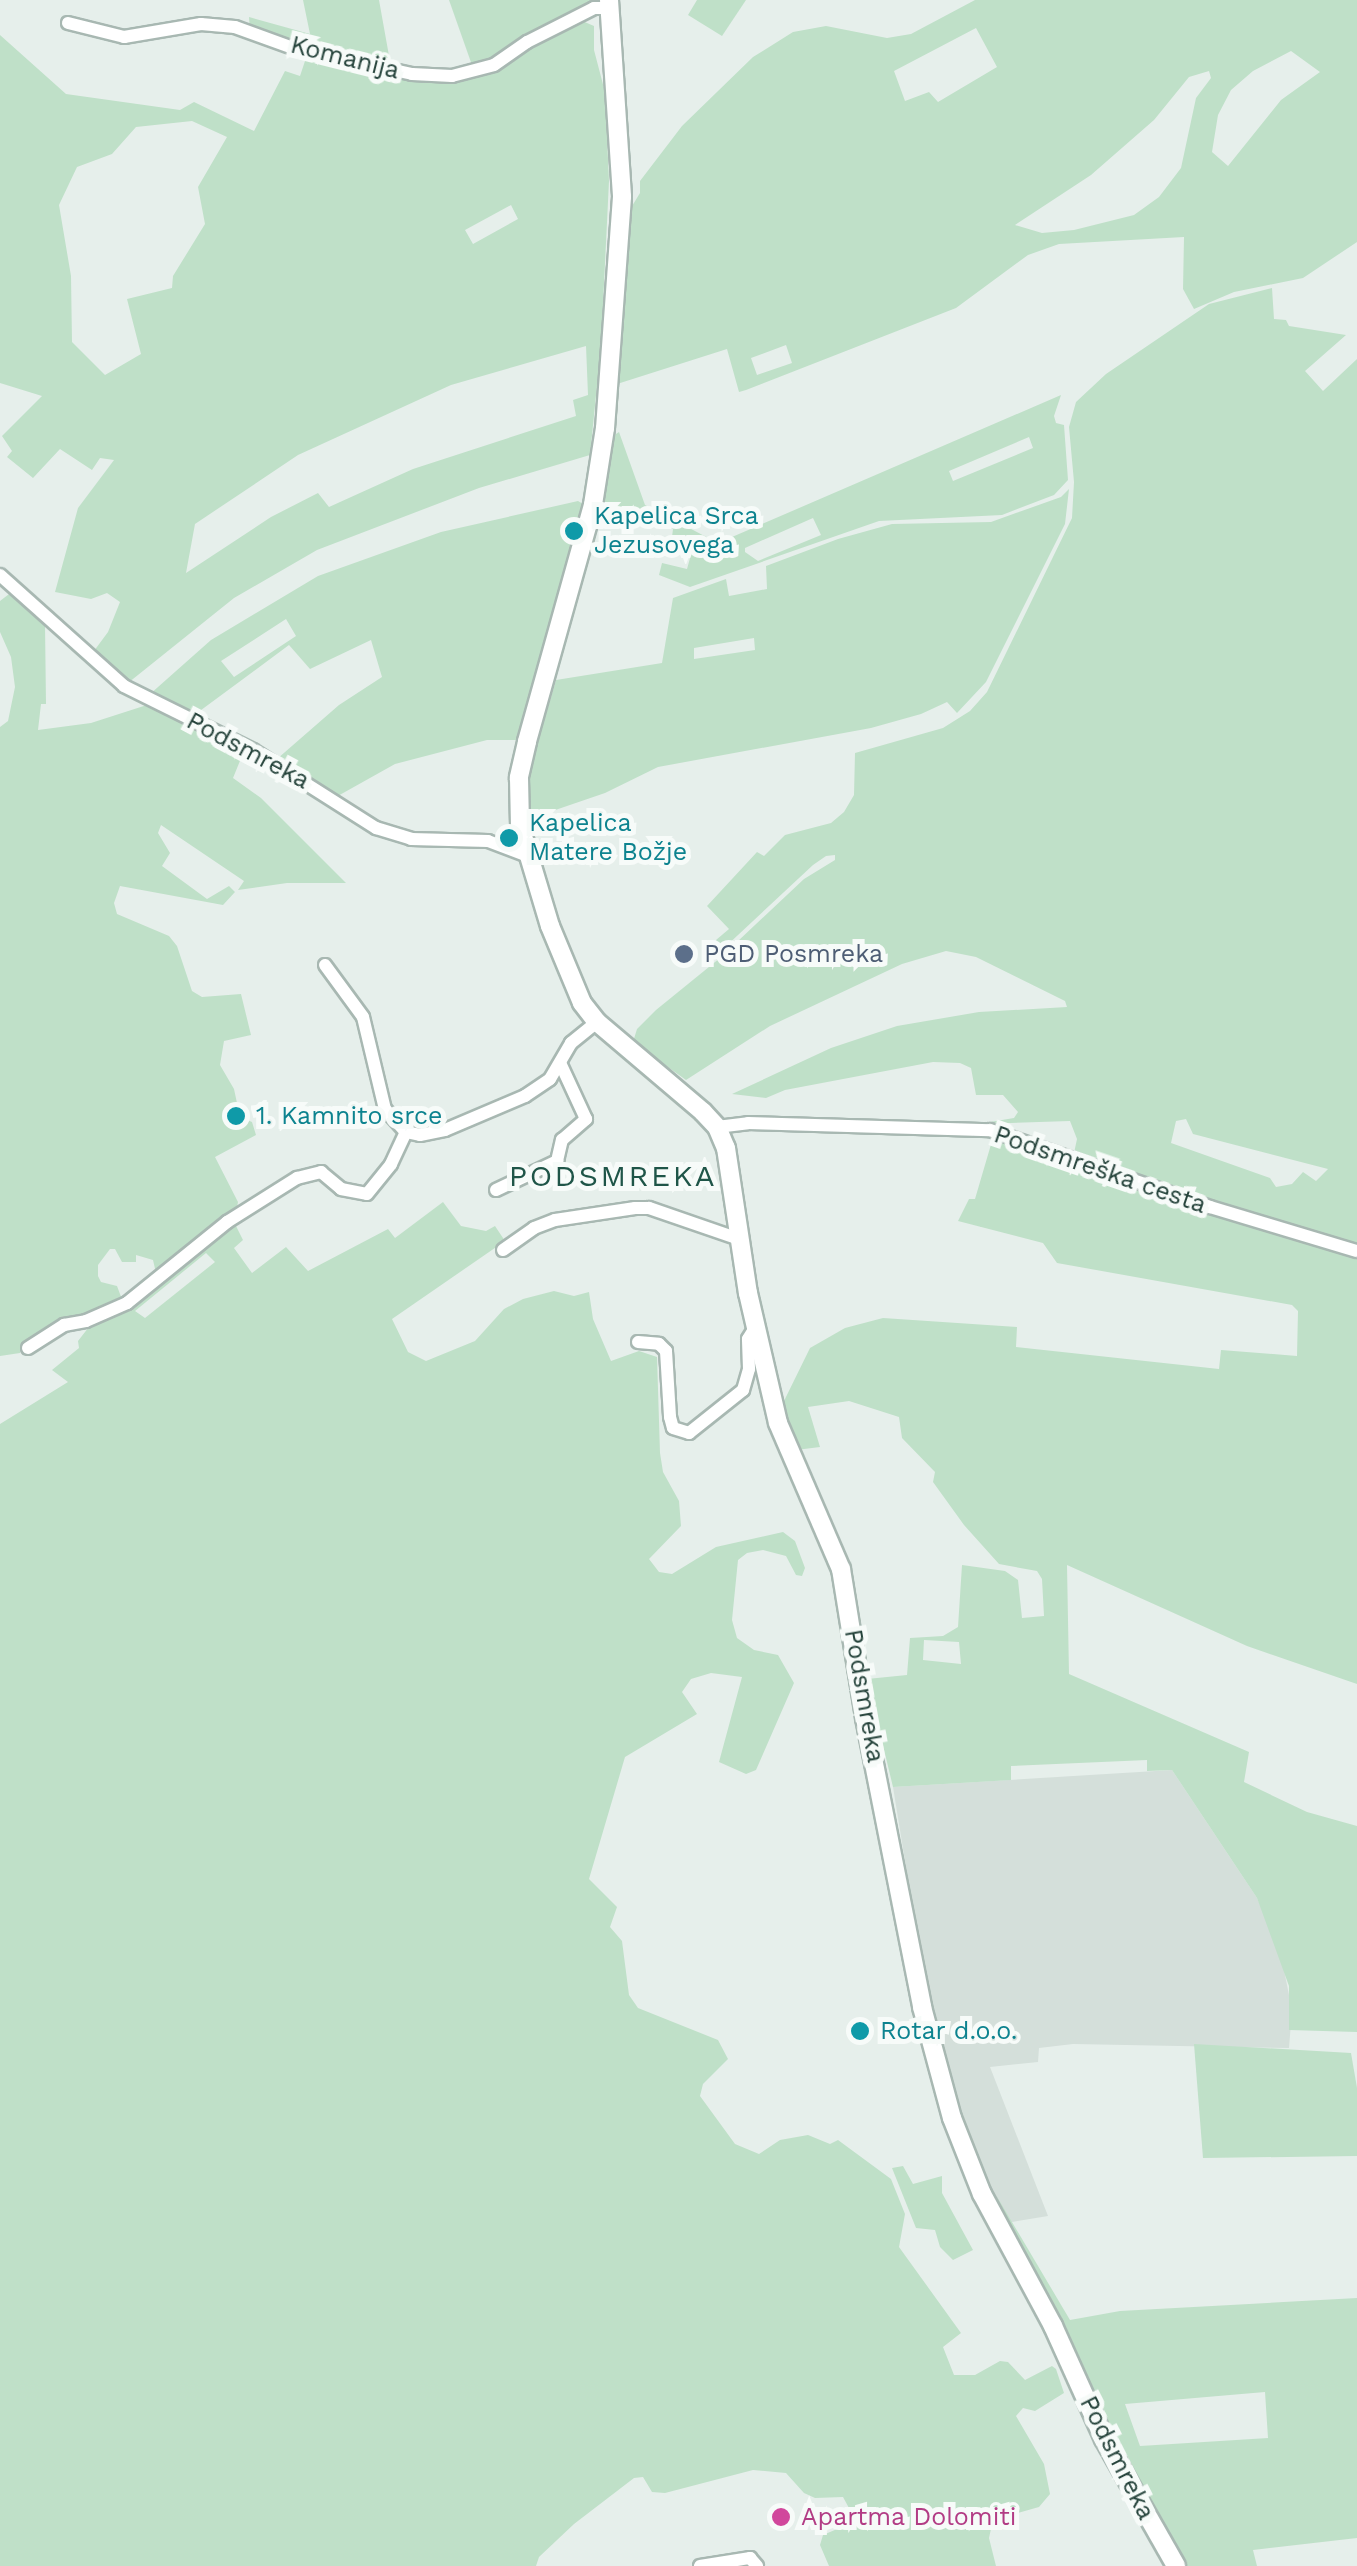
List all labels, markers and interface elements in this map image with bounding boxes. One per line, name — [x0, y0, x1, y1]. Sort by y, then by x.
street label: Komanija — [287, 30, 403, 86]
place label: Kapelica Srca Jezusovega — [594, 502, 759, 561]
marker: Kapelica Srca Jezusovega — [563, 520, 585, 542]
street label: Podsmreka — [181, 706, 315, 796]
place label: Kapelica Matere Božje — [529, 809, 687, 868]
marker: Kapelica Matere Božje — [498, 827, 520, 849]
place label: PGD Posmreka — [704, 939, 883, 969]
marker: PGD Posmreka — [673, 943, 695, 965]
place label: 1. Kamnito srce — [256, 1101, 442, 1131]
marker: 1. Kamnito srce — [225, 1105, 247, 1127]
street label: Podsmreška cesta — [990, 1120, 1210, 1220]
district label: PODSMREKA — [509, 1158, 717, 1194]
street label: Podsmreka — [838, 1627, 890, 1765]
place label: Rotar d.o.o. — [880, 2016, 1018, 2046]
marker: Rotar d.o.o. — [849, 2020, 871, 2042]
street label: Podsmreka — [1073, 2391, 1161, 2525]
place label: Apartma Dolomiti — [801, 2502, 1017, 2532]
marker: Apartma Dolomiti — [770, 2506, 792, 2528]

